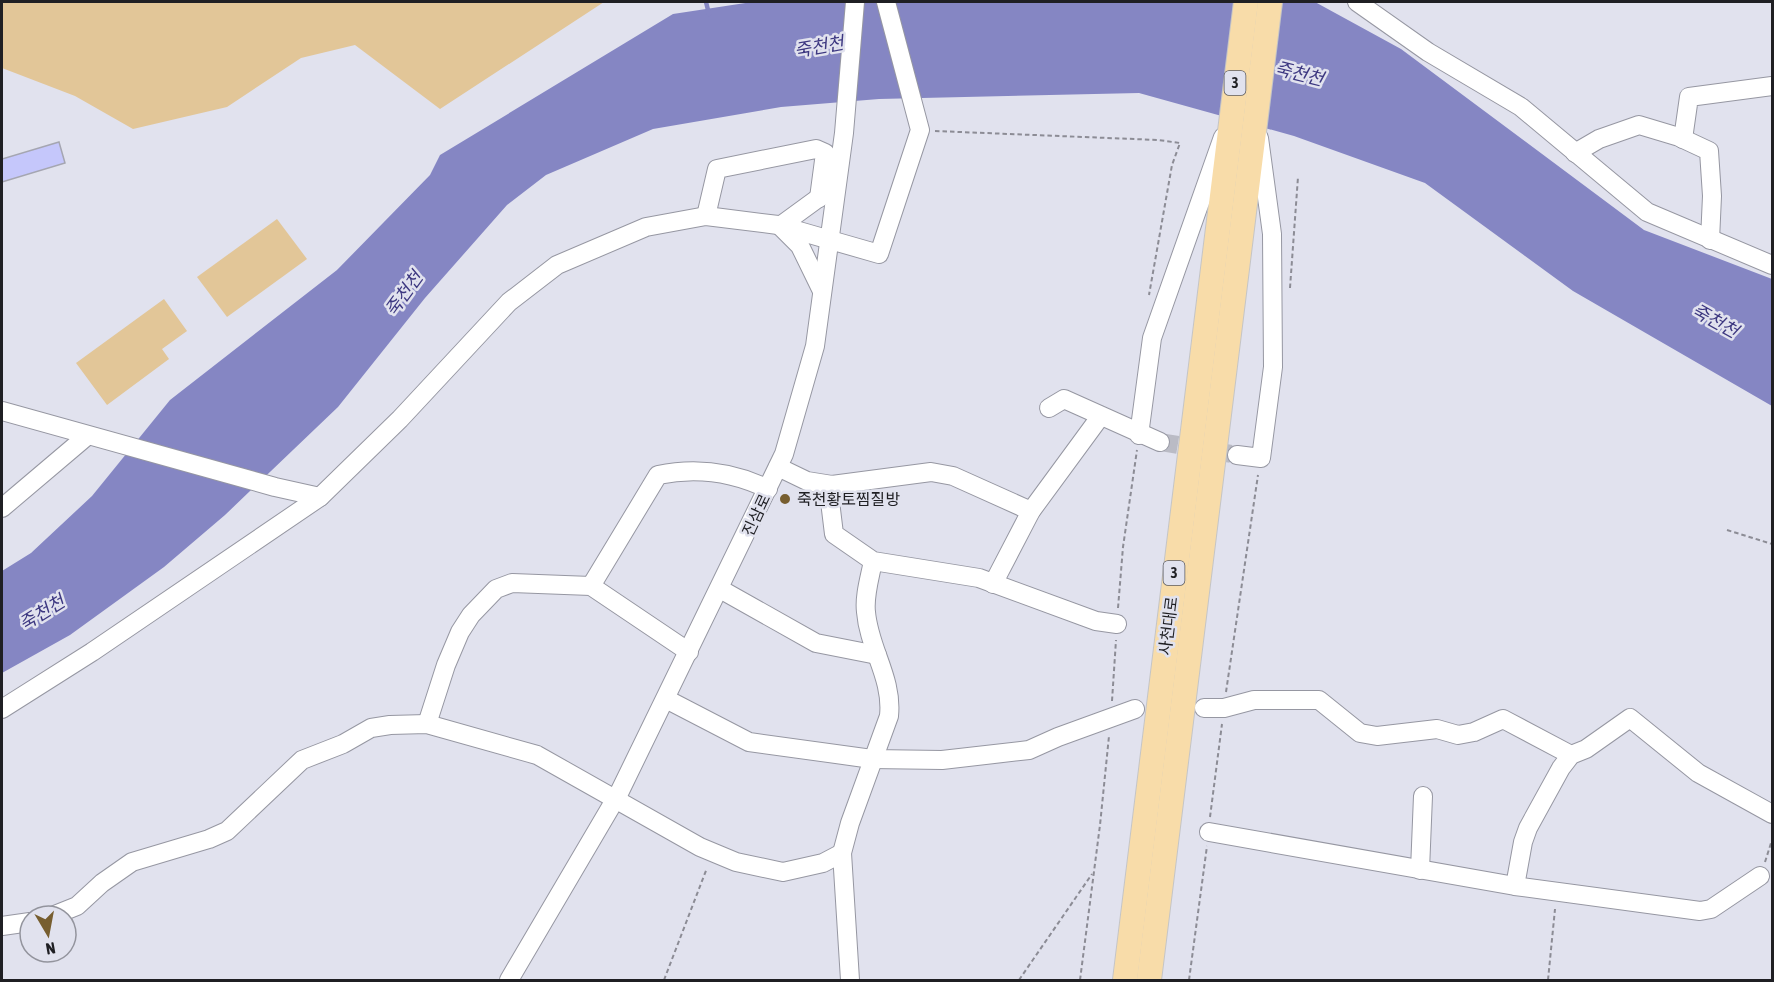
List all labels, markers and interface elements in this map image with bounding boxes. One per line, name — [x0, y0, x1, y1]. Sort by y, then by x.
water label: 죽천천 — [793, 31, 848, 61]
water label: 죽천천 — [1272, 57, 1328, 90]
road number: 3 — [1224, 71, 1246, 95]
water label: 죽천천 — [380, 265, 428, 320]
water label: 죽천천 — [1688, 299, 1744, 343]
place label: 죽천황토찜질방 — [797, 490, 900, 508]
street label: 진삼로 — [739, 491, 774, 539]
marker: 죽천황토찜질방 — [778, 492, 792, 506]
road number: 3 — [1164, 561, 1184, 585]
water label: 죽천천 — [15, 589, 70, 635]
street label: 사천대로 — [1155, 595, 1181, 656]
north arrow — [18, 904, 78, 964]
text: N — [44, 939, 57, 958]

